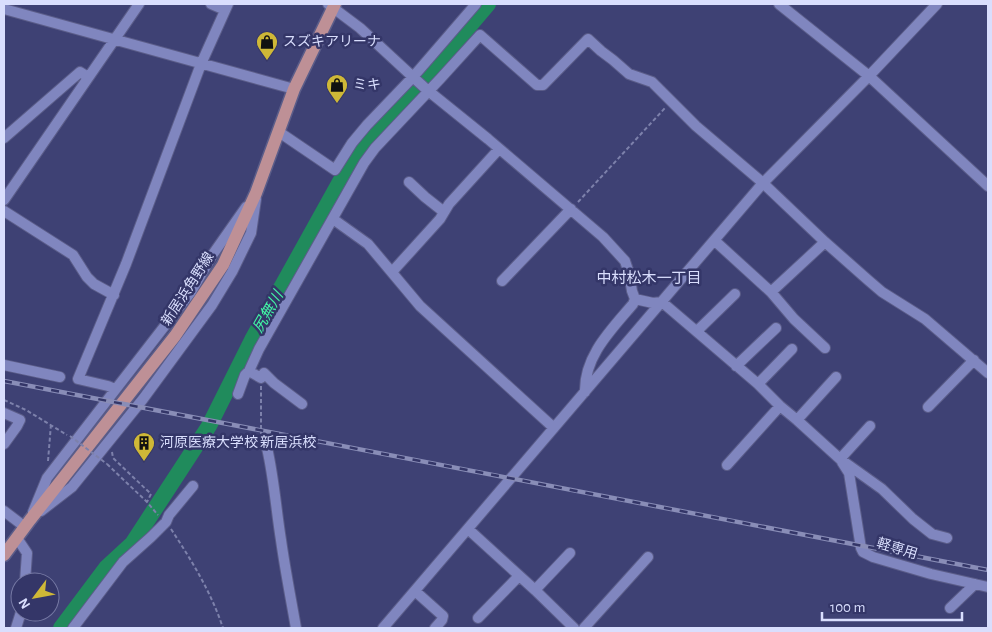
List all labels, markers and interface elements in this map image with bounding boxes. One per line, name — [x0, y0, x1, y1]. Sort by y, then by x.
shop icon: スズキアリーナ — [255, 30, 279, 61]
place label: スズキアリーナ — [283, 33, 381, 49]
shop icon: ミキ — [325, 73, 349, 104]
place label: ミキ — [353, 77, 381, 92]
street label: 新居浜角野線 — [158, 249, 217, 328]
district label: 中村松木一丁目 — [596, 269, 702, 286]
water label: 尻無川 — [249, 287, 287, 335]
building icon: 河原医療大学校 新居浜校 — [132, 431, 156, 462]
place label: 河原医療大学校 新居浜校 — [160, 435, 316, 450]
street label: 軽専用 — [875, 535, 919, 562]
north arrow — [10, 572, 60, 622]
scale bar — [822, 590, 962, 622]
text: N — [16, 596, 33, 611]
text: 100 m — [830, 600, 865, 615]

